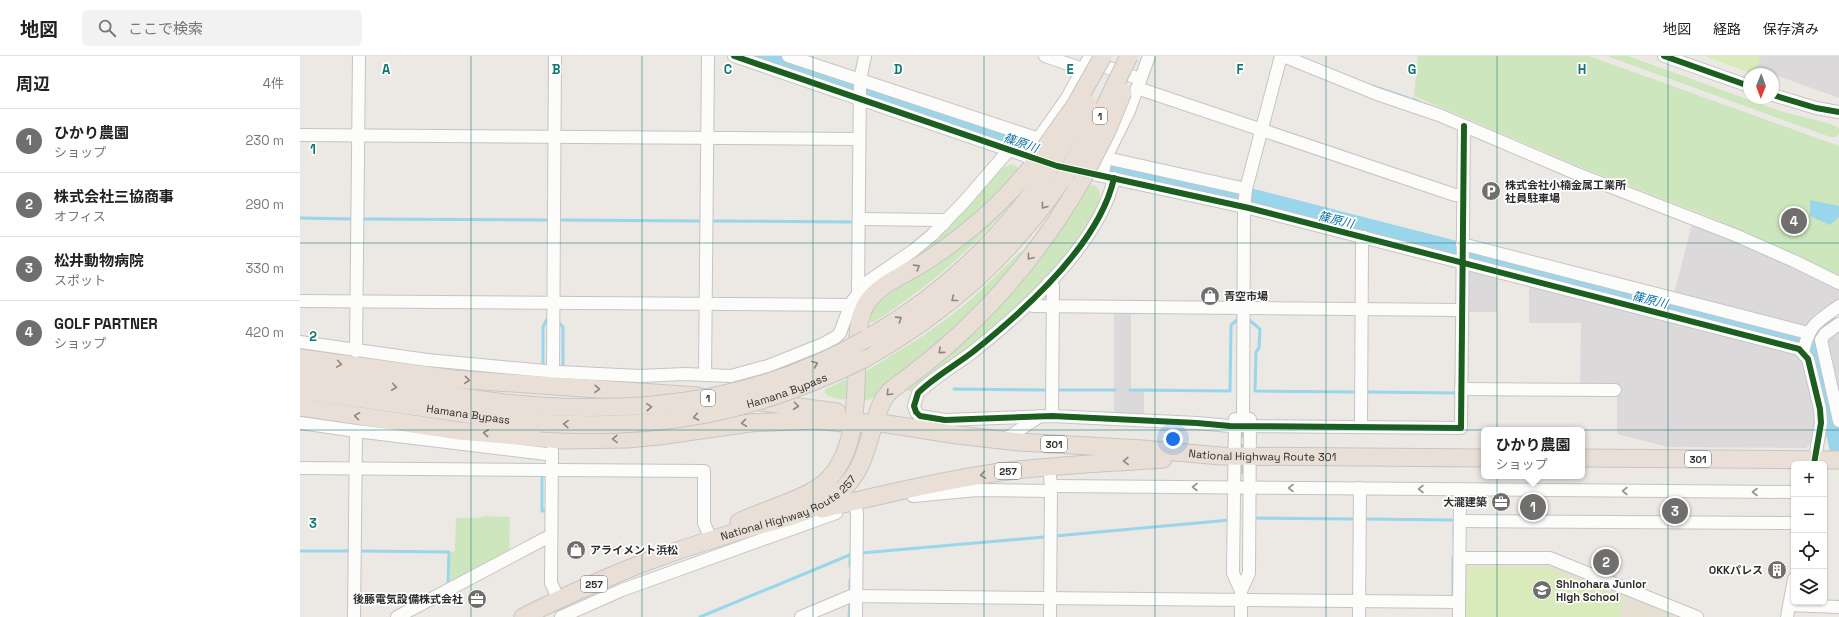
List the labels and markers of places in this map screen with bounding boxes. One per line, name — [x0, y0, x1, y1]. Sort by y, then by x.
place label: 株式会社小楠金属工業所 社員駐車場 — [1505, 178, 1626, 205]
parking icon: 株式会社小楠金属工業所 社員駐車場 — [1480, 180, 1502, 202]
pin: 4 — [1781, 206, 1807, 236]
shop icon: 青空市場 — [1199, 285, 1221, 307]
place label: 青空市場 — [1224, 289, 1268, 303]
office icon: 大瀧建築 — [1490, 491, 1512, 513]
pin: 1 — [1520, 492, 1546, 522]
place label: 大瀧建築 — [1443, 495, 1487, 509]
pin: 3 — [1662, 496, 1688, 526]
shop icon: アライメント浜松 — [565, 539, 587, 561]
place label: アライメント浜松 — [590, 543, 678, 557]
pin: 2 — [1593, 547, 1619, 577]
building icon: OKKパレス — [1766, 559, 1788, 581]
place label: OKKパレス — [1709, 563, 1763, 577]
place label: Shinohara Junior High School — [1556, 577, 1647, 604]
school or university icon: Shinohara Junior High School — [1531, 579, 1553, 601]
office icon: 後藤電気設備株式会社 — [466, 588, 488, 610]
place label: 後藤電気設備株式会社 — [353, 592, 463, 606]

